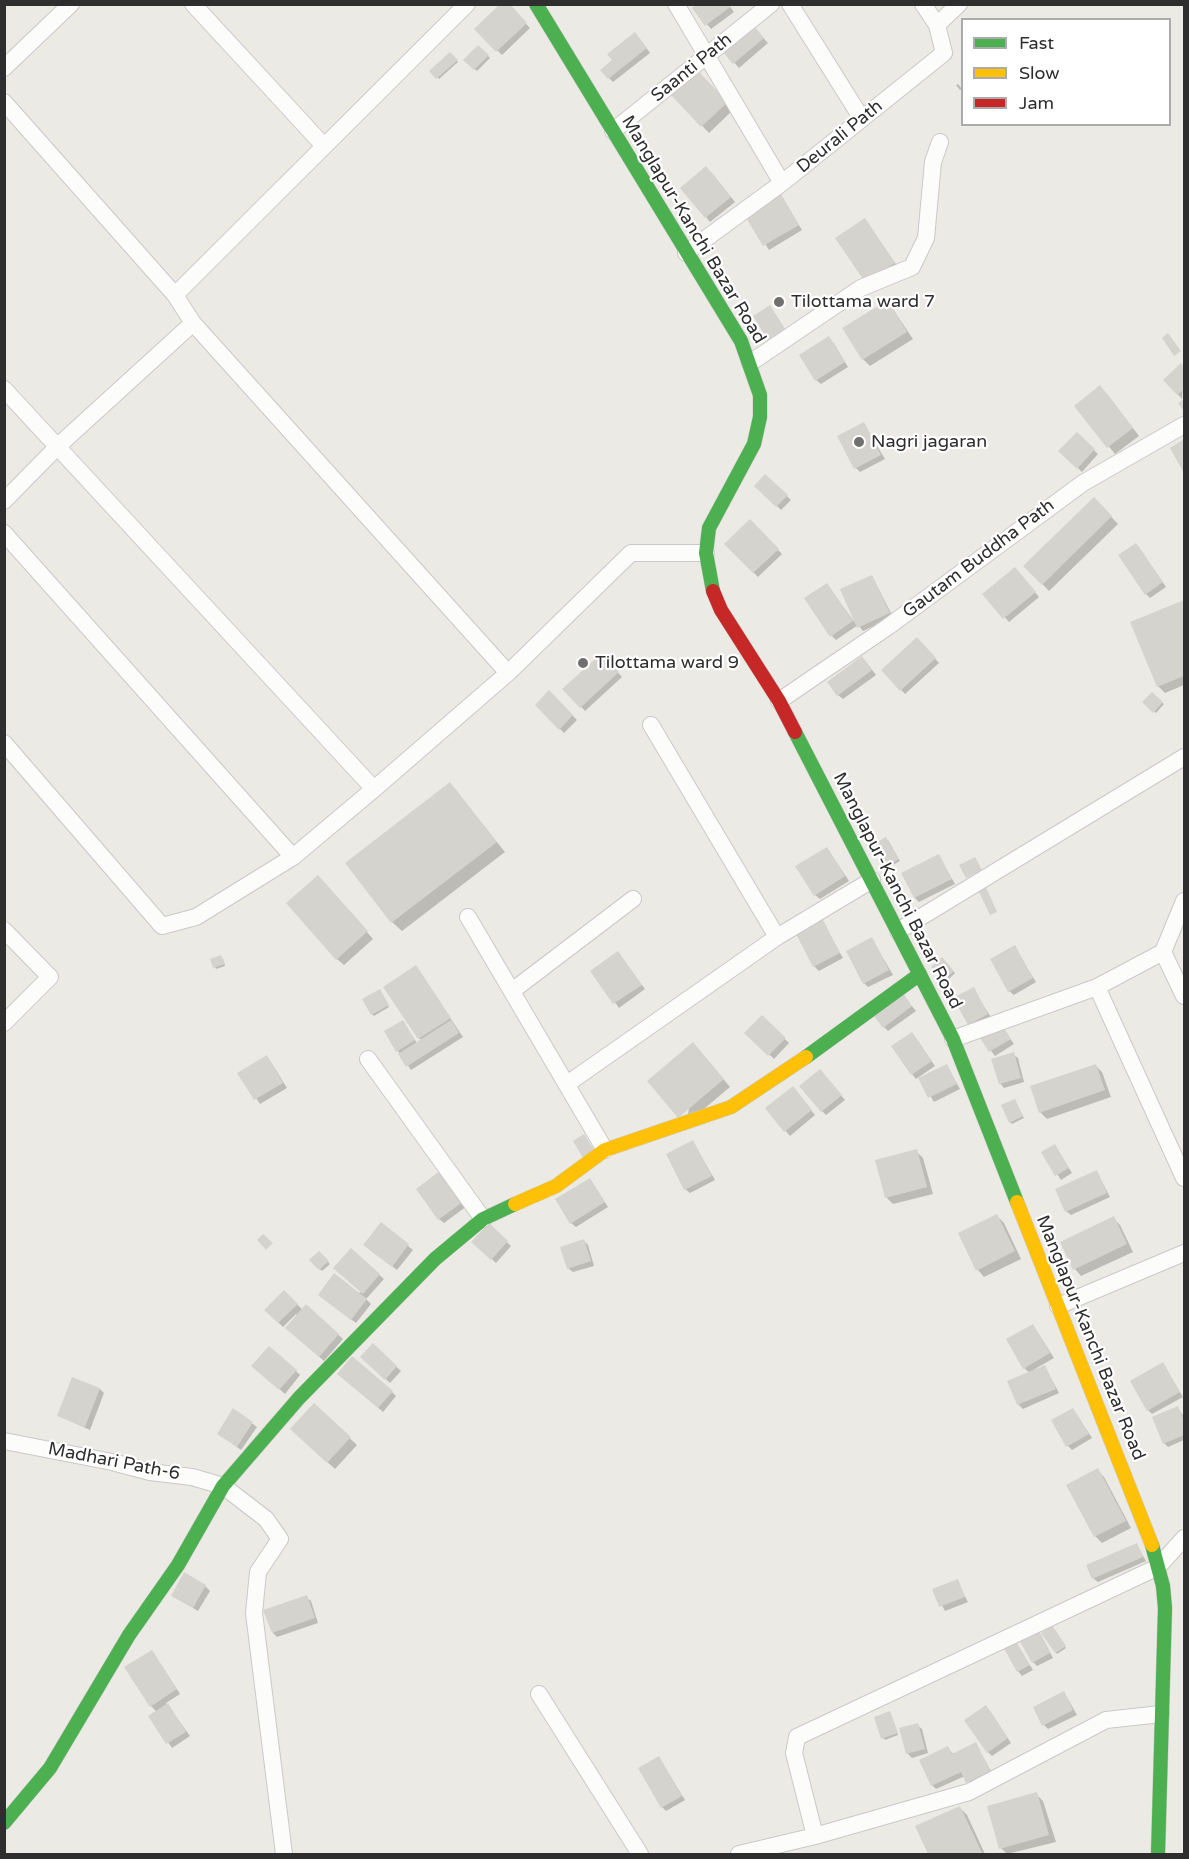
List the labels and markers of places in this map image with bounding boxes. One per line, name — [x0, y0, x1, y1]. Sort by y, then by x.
place label: Tilottama ward 7 — [791, 291, 935, 313]
marker: Tilottama ward 7 — [772, 295, 786, 309]
place label: Nagri jagaran — [871, 431, 987, 453]
marker: Nagri jagaran — [852, 435, 866, 449]
place label: Tilottama ward 9 — [595, 652, 739, 674]
marker: Tilottama ward 9 — [576, 656, 590, 670]

